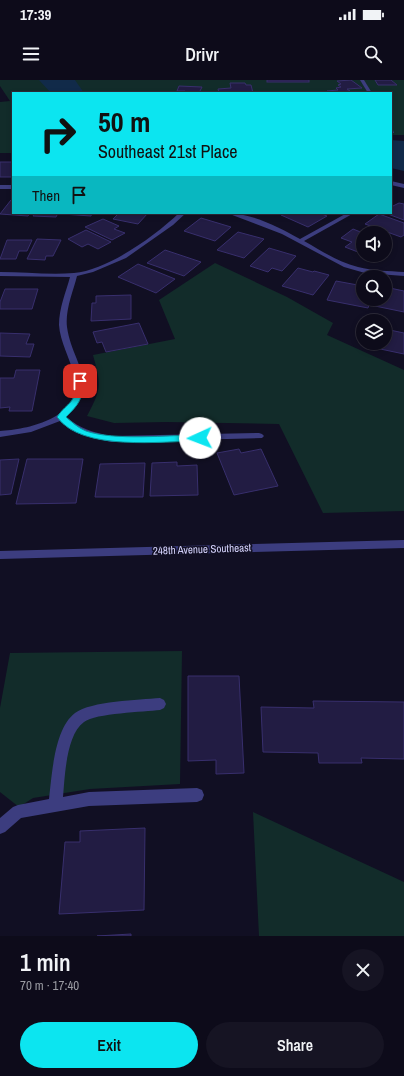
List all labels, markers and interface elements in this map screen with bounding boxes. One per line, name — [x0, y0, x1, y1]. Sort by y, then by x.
text: 17:39 — [20, 4, 51, 25]
text: Drivr — [185, 42, 219, 67]
icon: menu — [20, 43, 42, 65]
icon: search — [362, 43, 384, 65]
text: 50 m — [98, 103, 150, 141]
icon: right — [32, 108, 84, 160]
text: Southeast 21st Place — [98, 139, 238, 164]
icon: arrive — [68, 184, 90, 206]
text: Then — [32, 185, 60, 206]
map controls — [356, 226, 392, 350]
button: sound — [356, 226, 392, 262]
button: search — [356, 270, 392, 306]
button: layers — [356, 314, 392, 350]
pin — [63, 364, 97, 398]
icon: arrive — [69, 370, 91, 392]
position arrow — [179, 417, 221, 459]
street label: 248th Avenue Southeast — [153, 540, 252, 558]
text: 1 min — [20, 946, 71, 978]
button: close — [342, 949, 384, 991]
text: 70 m · 17:40 — [20, 977, 79, 994]
button: Exit — [20, 1022, 198, 1068]
button: Share — [206, 1022, 384, 1068]

